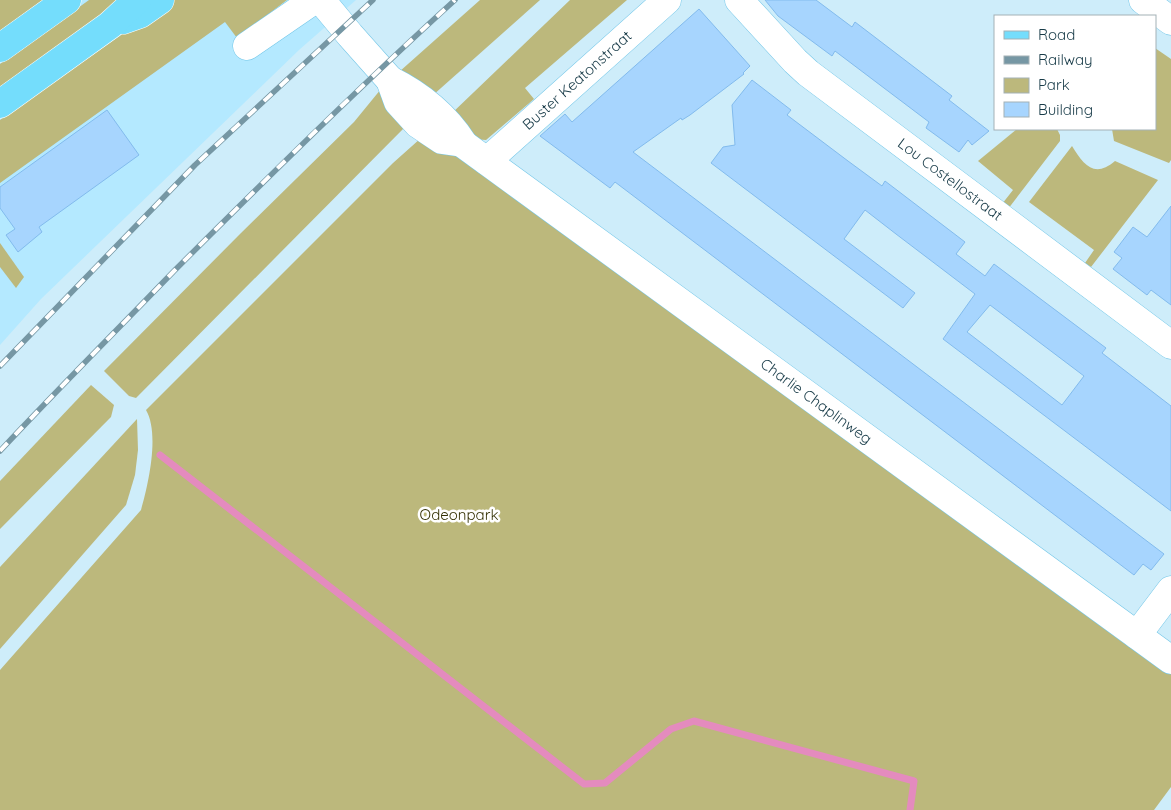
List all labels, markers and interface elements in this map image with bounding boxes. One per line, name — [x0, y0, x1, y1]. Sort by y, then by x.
legend — [994, 15, 1156, 130]
text: Road — [1038, 25, 1075, 44]
street label: Buster Keatonstraat — [518, 26, 635, 134]
text: Railway — [1038, 50, 1093, 69]
text: Park — [1038, 75, 1070, 94]
text: Building — [1038, 100, 1093, 119]
street label: Lou Costellostraat — [894, 134, 1007, 224]
street label: Charlie Chaplinweg — [757, 354, 876, 448]
park label: Odeonpark — [420, 505, 498, 524]

